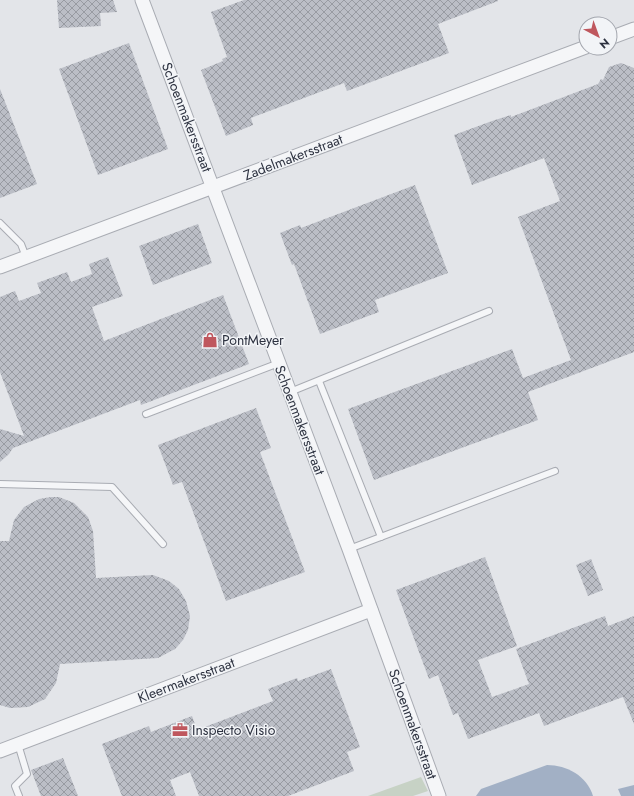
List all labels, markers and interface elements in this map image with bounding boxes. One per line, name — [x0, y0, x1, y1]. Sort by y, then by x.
north arrow — [578, 16, 618, 56]
text: N — [596, 35, 613, 52]
street label: Schoenmakersstraat — [157, 59, 217, 175]
street label: Zadelmakersstraat — [241, 129, 346, 185]
place label: PontMeyer — [222, 330, 284, 350]
shop icon: PontMeyer — [201, 331, 219, 349]
street label: Schoenmakersstraat — [270, 362, 330, 478]
street label: Kleermakersstraat — [135, 652, 238, 708]
street label: Schoenmakersstraat — [384, 666, 442, 782]
place label: Inspecto Visio — [192, 720, 276, 740]
office icon: Inspecto Visio — [171, 721, 189, 739]

